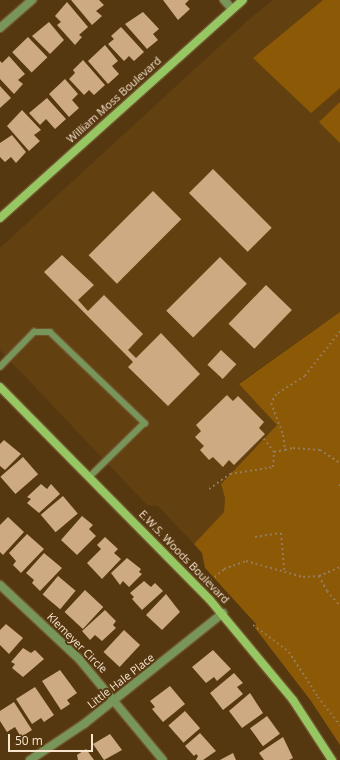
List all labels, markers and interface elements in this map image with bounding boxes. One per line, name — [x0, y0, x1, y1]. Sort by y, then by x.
street label: William Moss Boulevard — [64, 54, 164, 146]
street label: E.W.S. Woods Boulevard — [136, 508, 232, 606]
street label: Klemeyer Circle — [44, 610, 110, 676]
street label: Little Hale Place — [85, 651, 157, 711]
scale bar — [10, 726, 95, 752]
text: 50 m — [15, 732, 43, 749]

